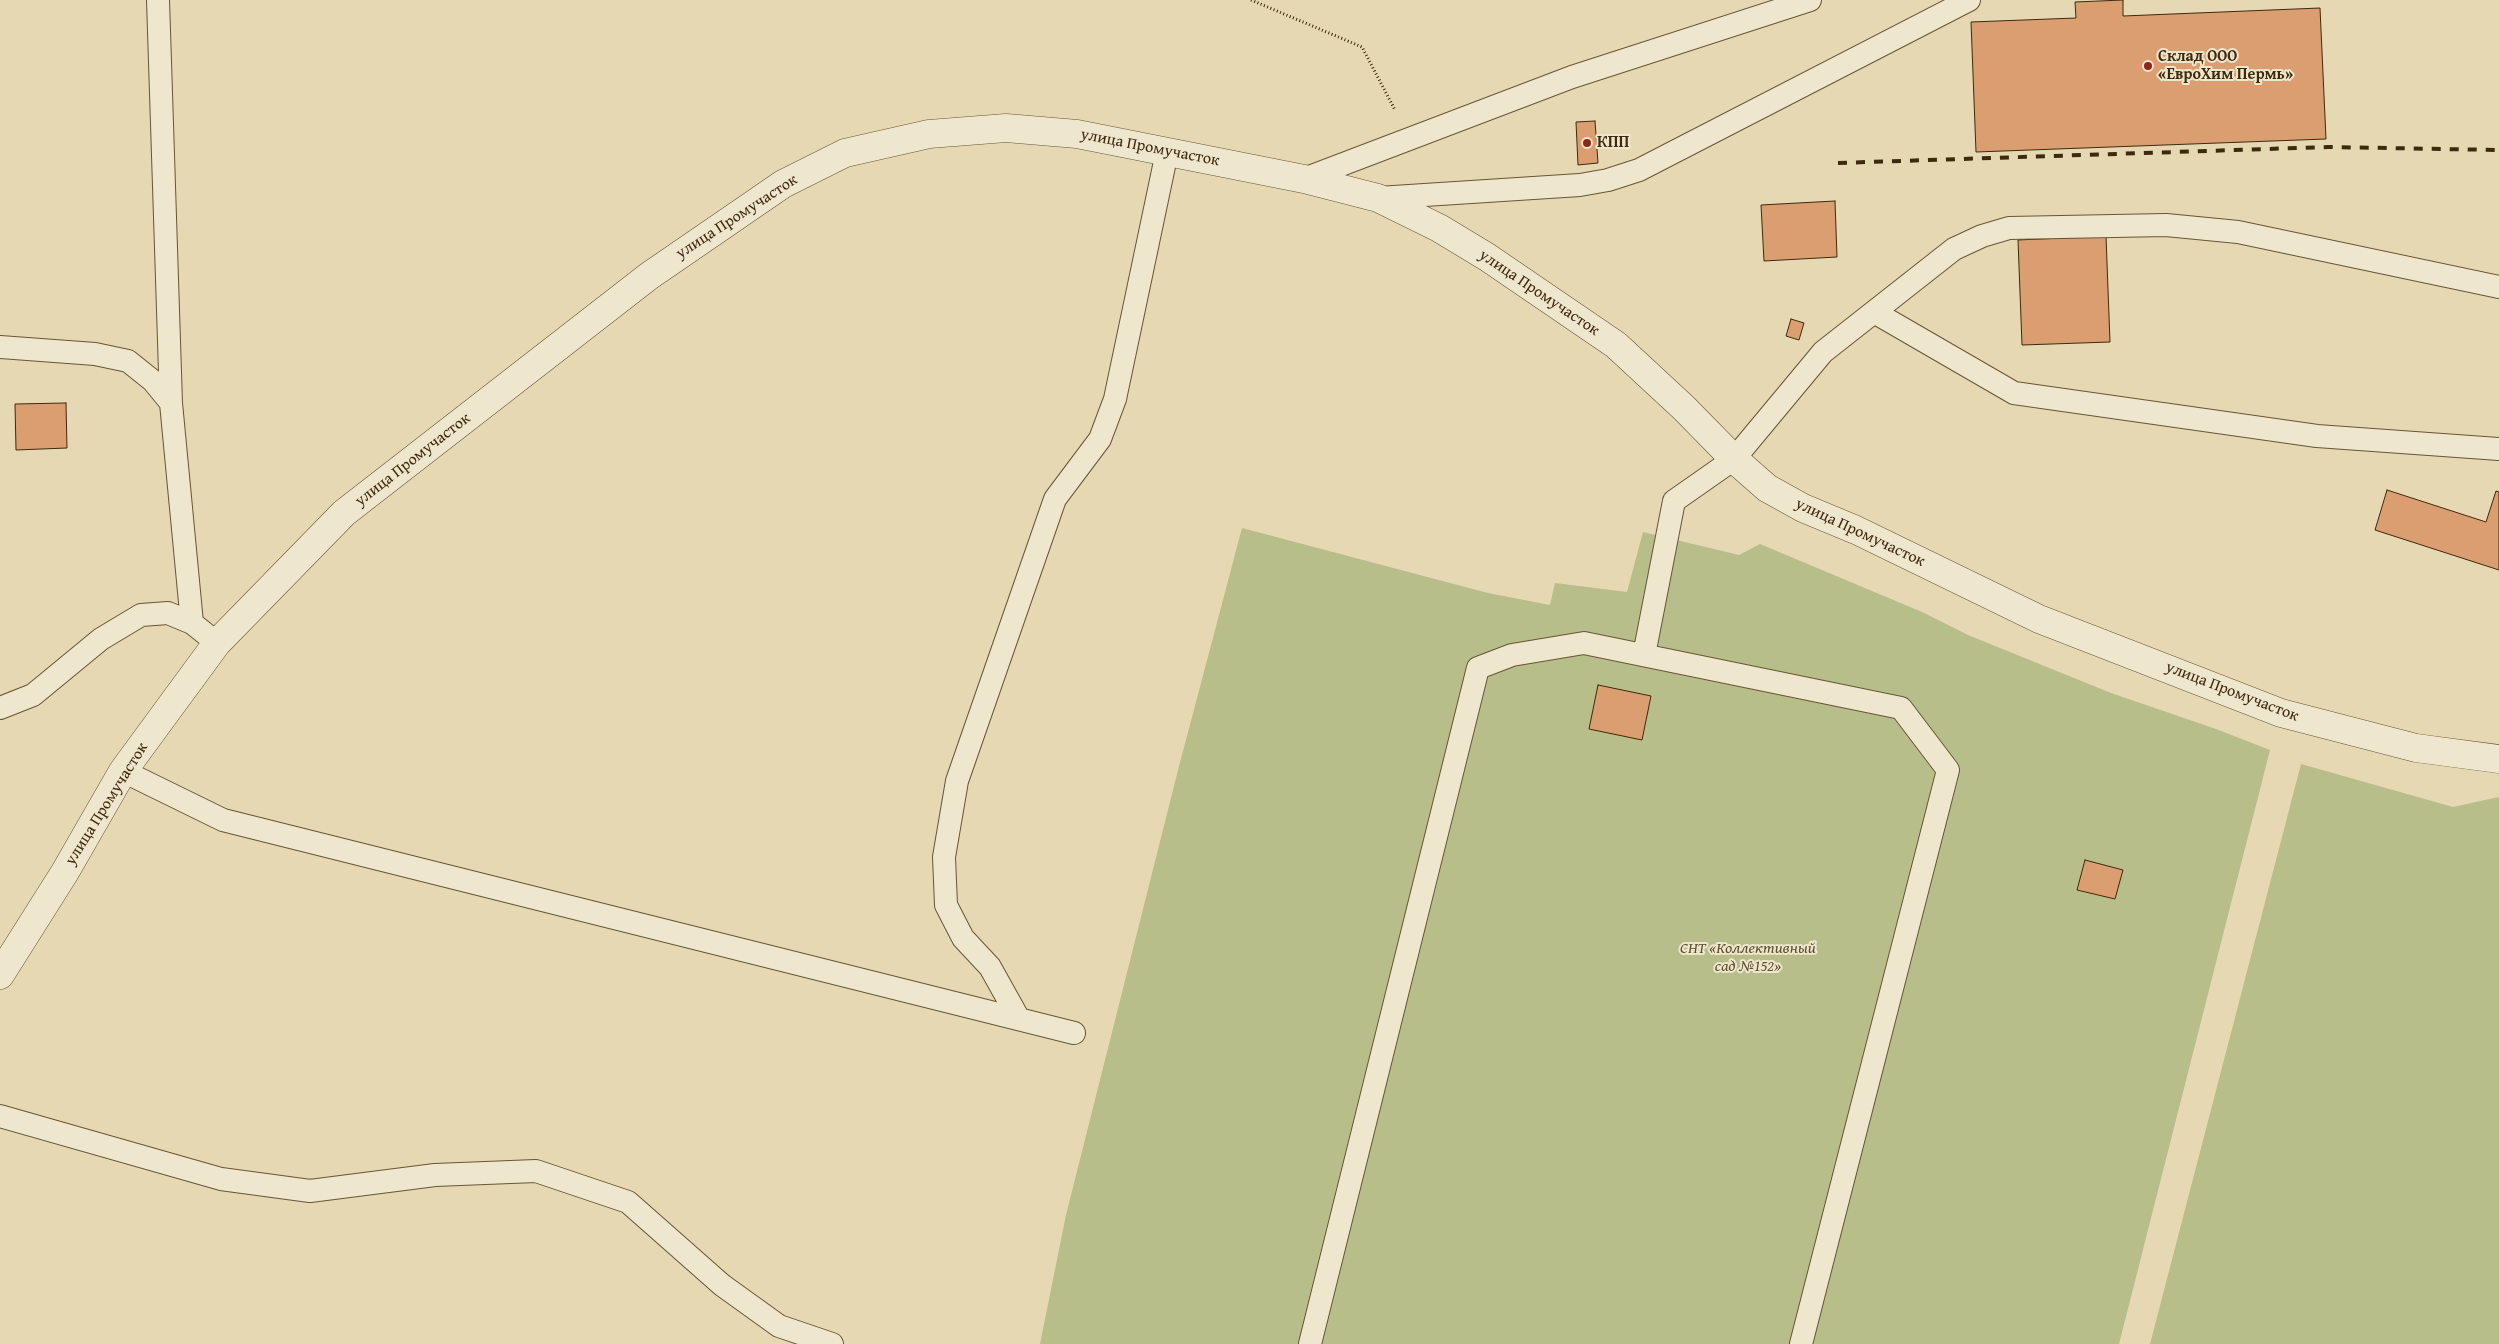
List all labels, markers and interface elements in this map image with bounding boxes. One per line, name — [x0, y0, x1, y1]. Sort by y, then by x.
place label: Склад ООО «ЕвроХим Пермь» — [2158, 47, 2293, 85]
marker: Склад ООО «ЕвроХим Пермь» — [2142, 60, 2154, 72]
street label: улица Промучасток — [1079, 125, 1221, 171]
place label: КПП — [1597, 133, 1629, 153]
marker: КПП — [1581, 137, 1593, 149]
street label: улица Промучасток — [673, 171, 801, 263]
street label: улица Промучасток — [1475, 246, 1603, 340]
street label: улица Промучасток — [352, 409, 474, 511]
street label: улица Промучасток — [1792, 495, 1928, 571]
street label: улица Промучасток — [2163, 658, 2301, 726]
street label: улица Промучасток — [62, 739, 152, 869]
park label: СНТ «Коллективный сад №152» — [1680, 939, 1816, 977]

